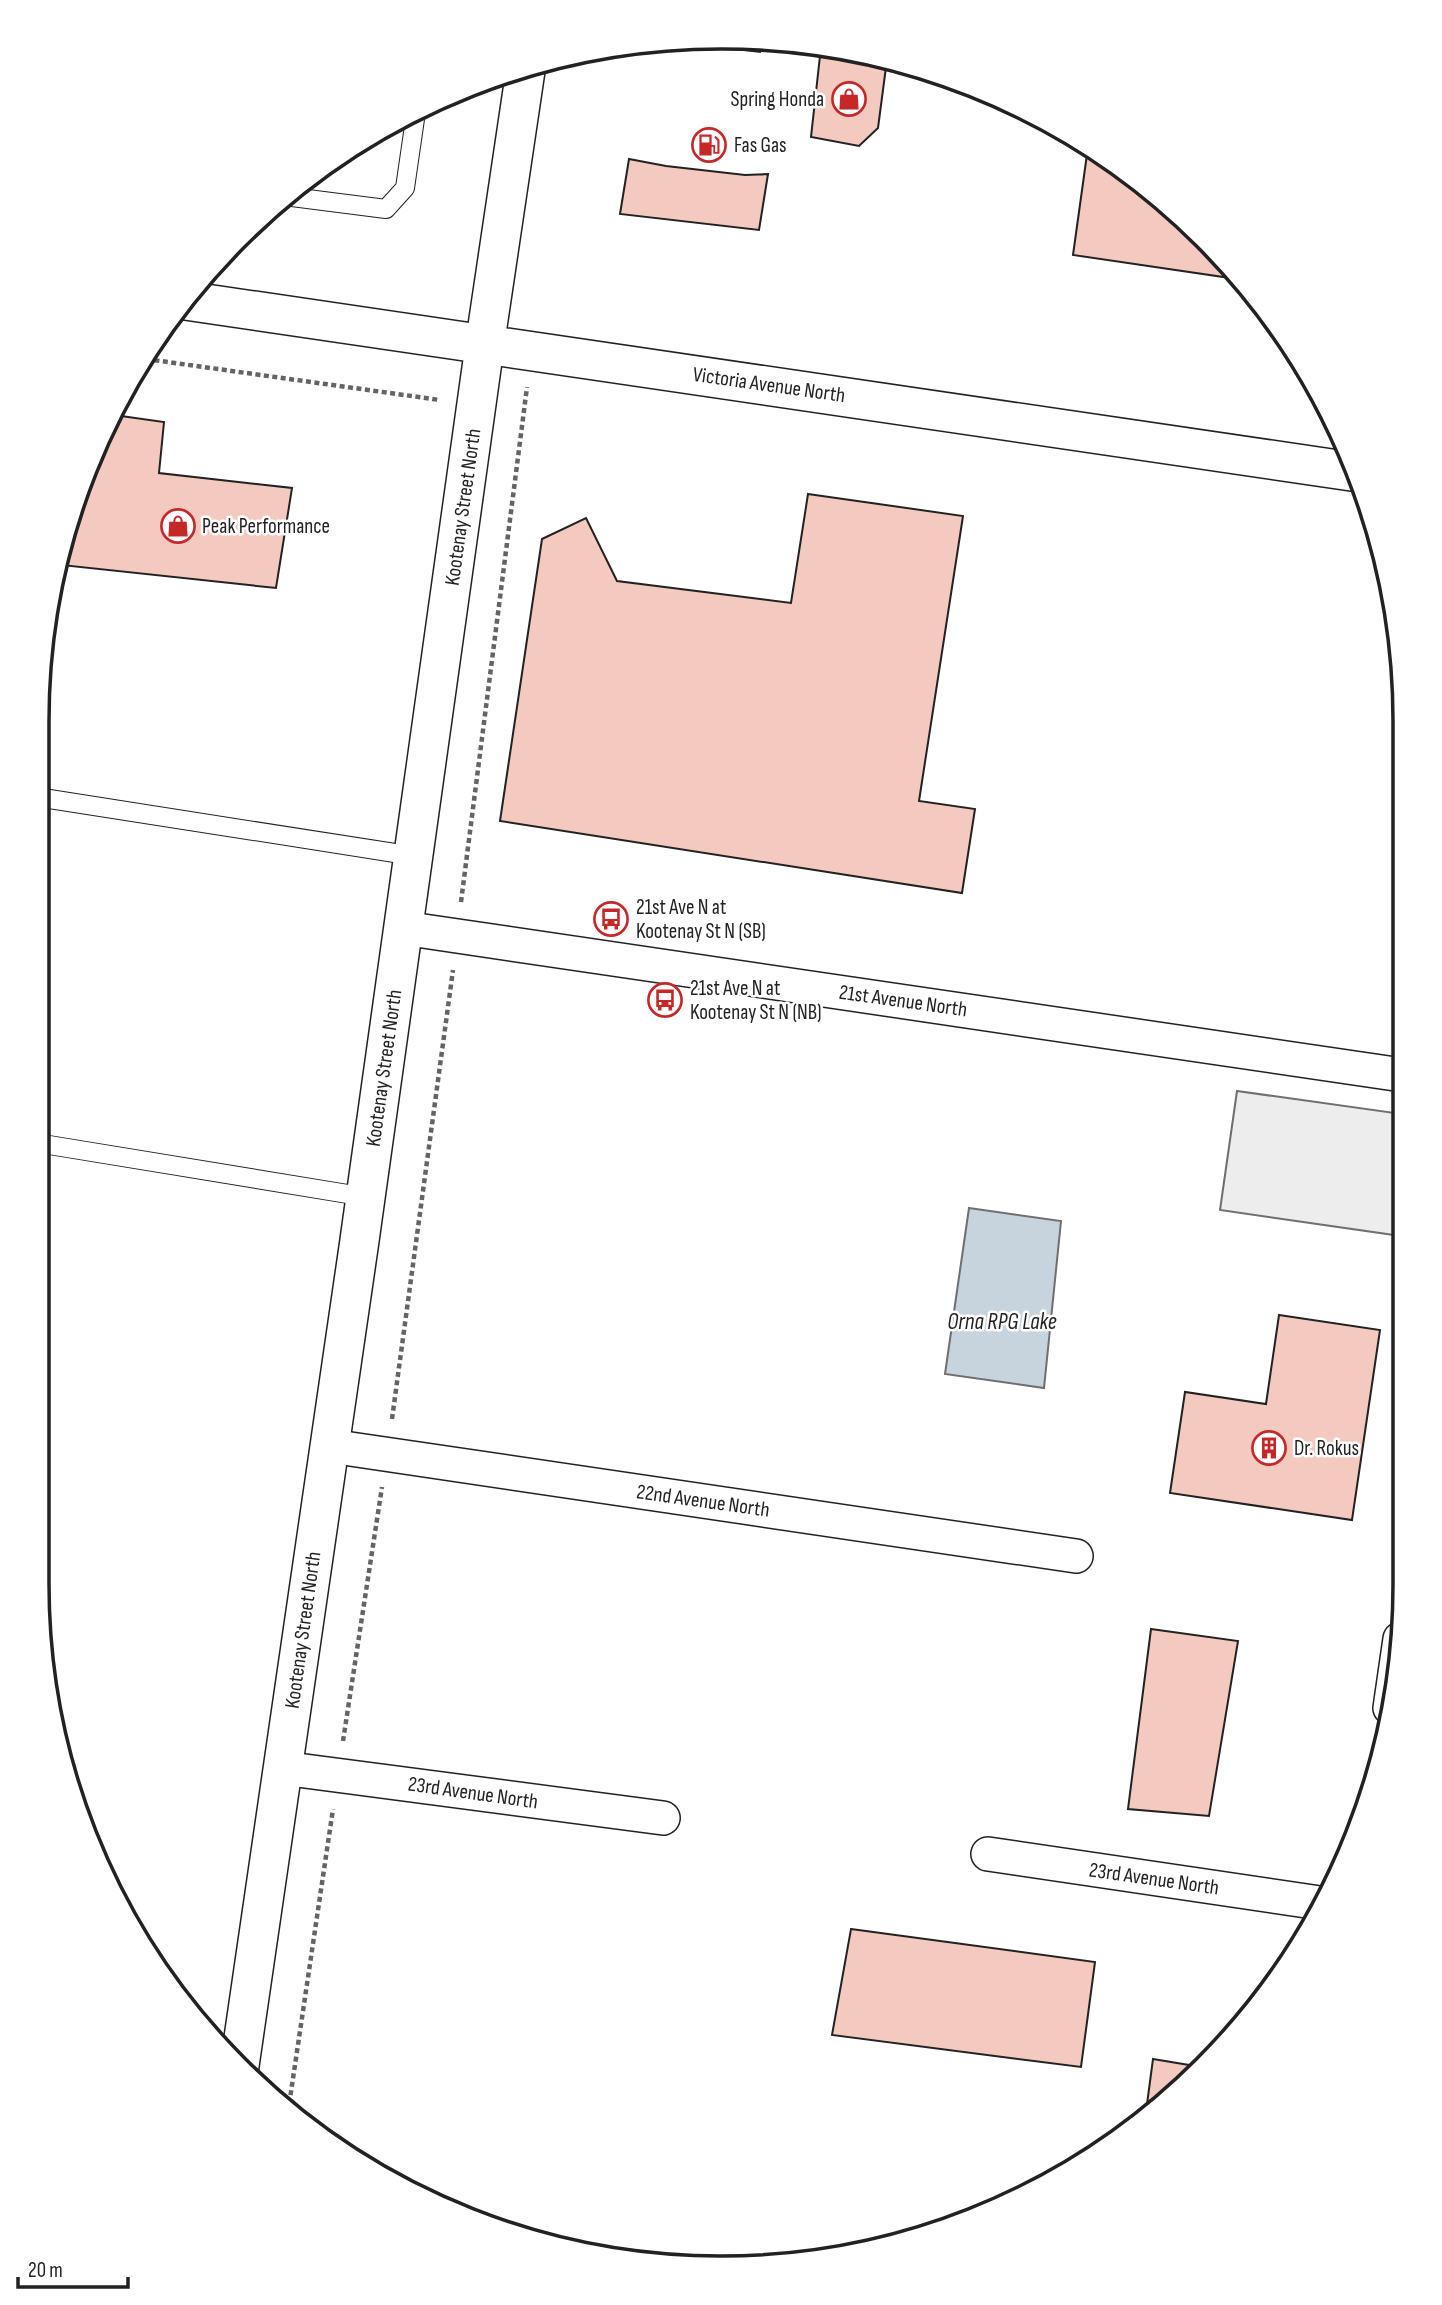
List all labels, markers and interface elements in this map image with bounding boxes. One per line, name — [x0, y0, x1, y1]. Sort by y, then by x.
shop icon: Spring Honda — [830, 80, 868, 118]
place label: Spring Honda — [730, 87, 824, 112]
fuel station icon: Fas Gas — [690, 126, 728, 164]
place label: Fas Gas — [734, 133, 787, 158]
street label: Victoria Avenue North — [691, 362, 847, 408]
street label: Kootenay Street North — [440, 427, 486, 587]
shop icon: Peak Performance — [159, 507, 197, 545]
place label: Peak Performance — [202, 514, 330, 539]
place label: 21st Ave N at Kootenay St N (SB) — [636, 895, 766, 944]
bus stop icon: 21st Ave N at Kootenay St N (SB) — [592, 900, 630, 938]
place label: 21st Ave N at Kootenay St N (NB) — [690, 976, 822, 1025]
street label: 21st Avenue North — [837, 980, 969, 1022]
bus stop icon: 21st Ave N at Kootenay St N (NB) — [646, 981, 684, 1019]
street label: Kootenay Street North — [361, 988, 407, 1148]
water label: Orna RPG Lake — [947, 1308, 1057, 1336]
building icon: Dr. Rokus — [1250, 1429, 1288, 1467]
place label: Dr. Rokus — [1294, 1436, 1359, 1461]
street label: 22nd Avenue North — [635, 1479, 771, 1523]
street label: Kootenay Street North — [280, 1550, 326, 1710]
street label: 23rd Avenue North — [406, 1772, 540, 1814]
street label: 23rd Avenue North — [1087, 1858, 1221, 1900]
scale bar — [18, 2246, 128, 2290]
text: 20 m — [28, 2258, 63, 2283]

